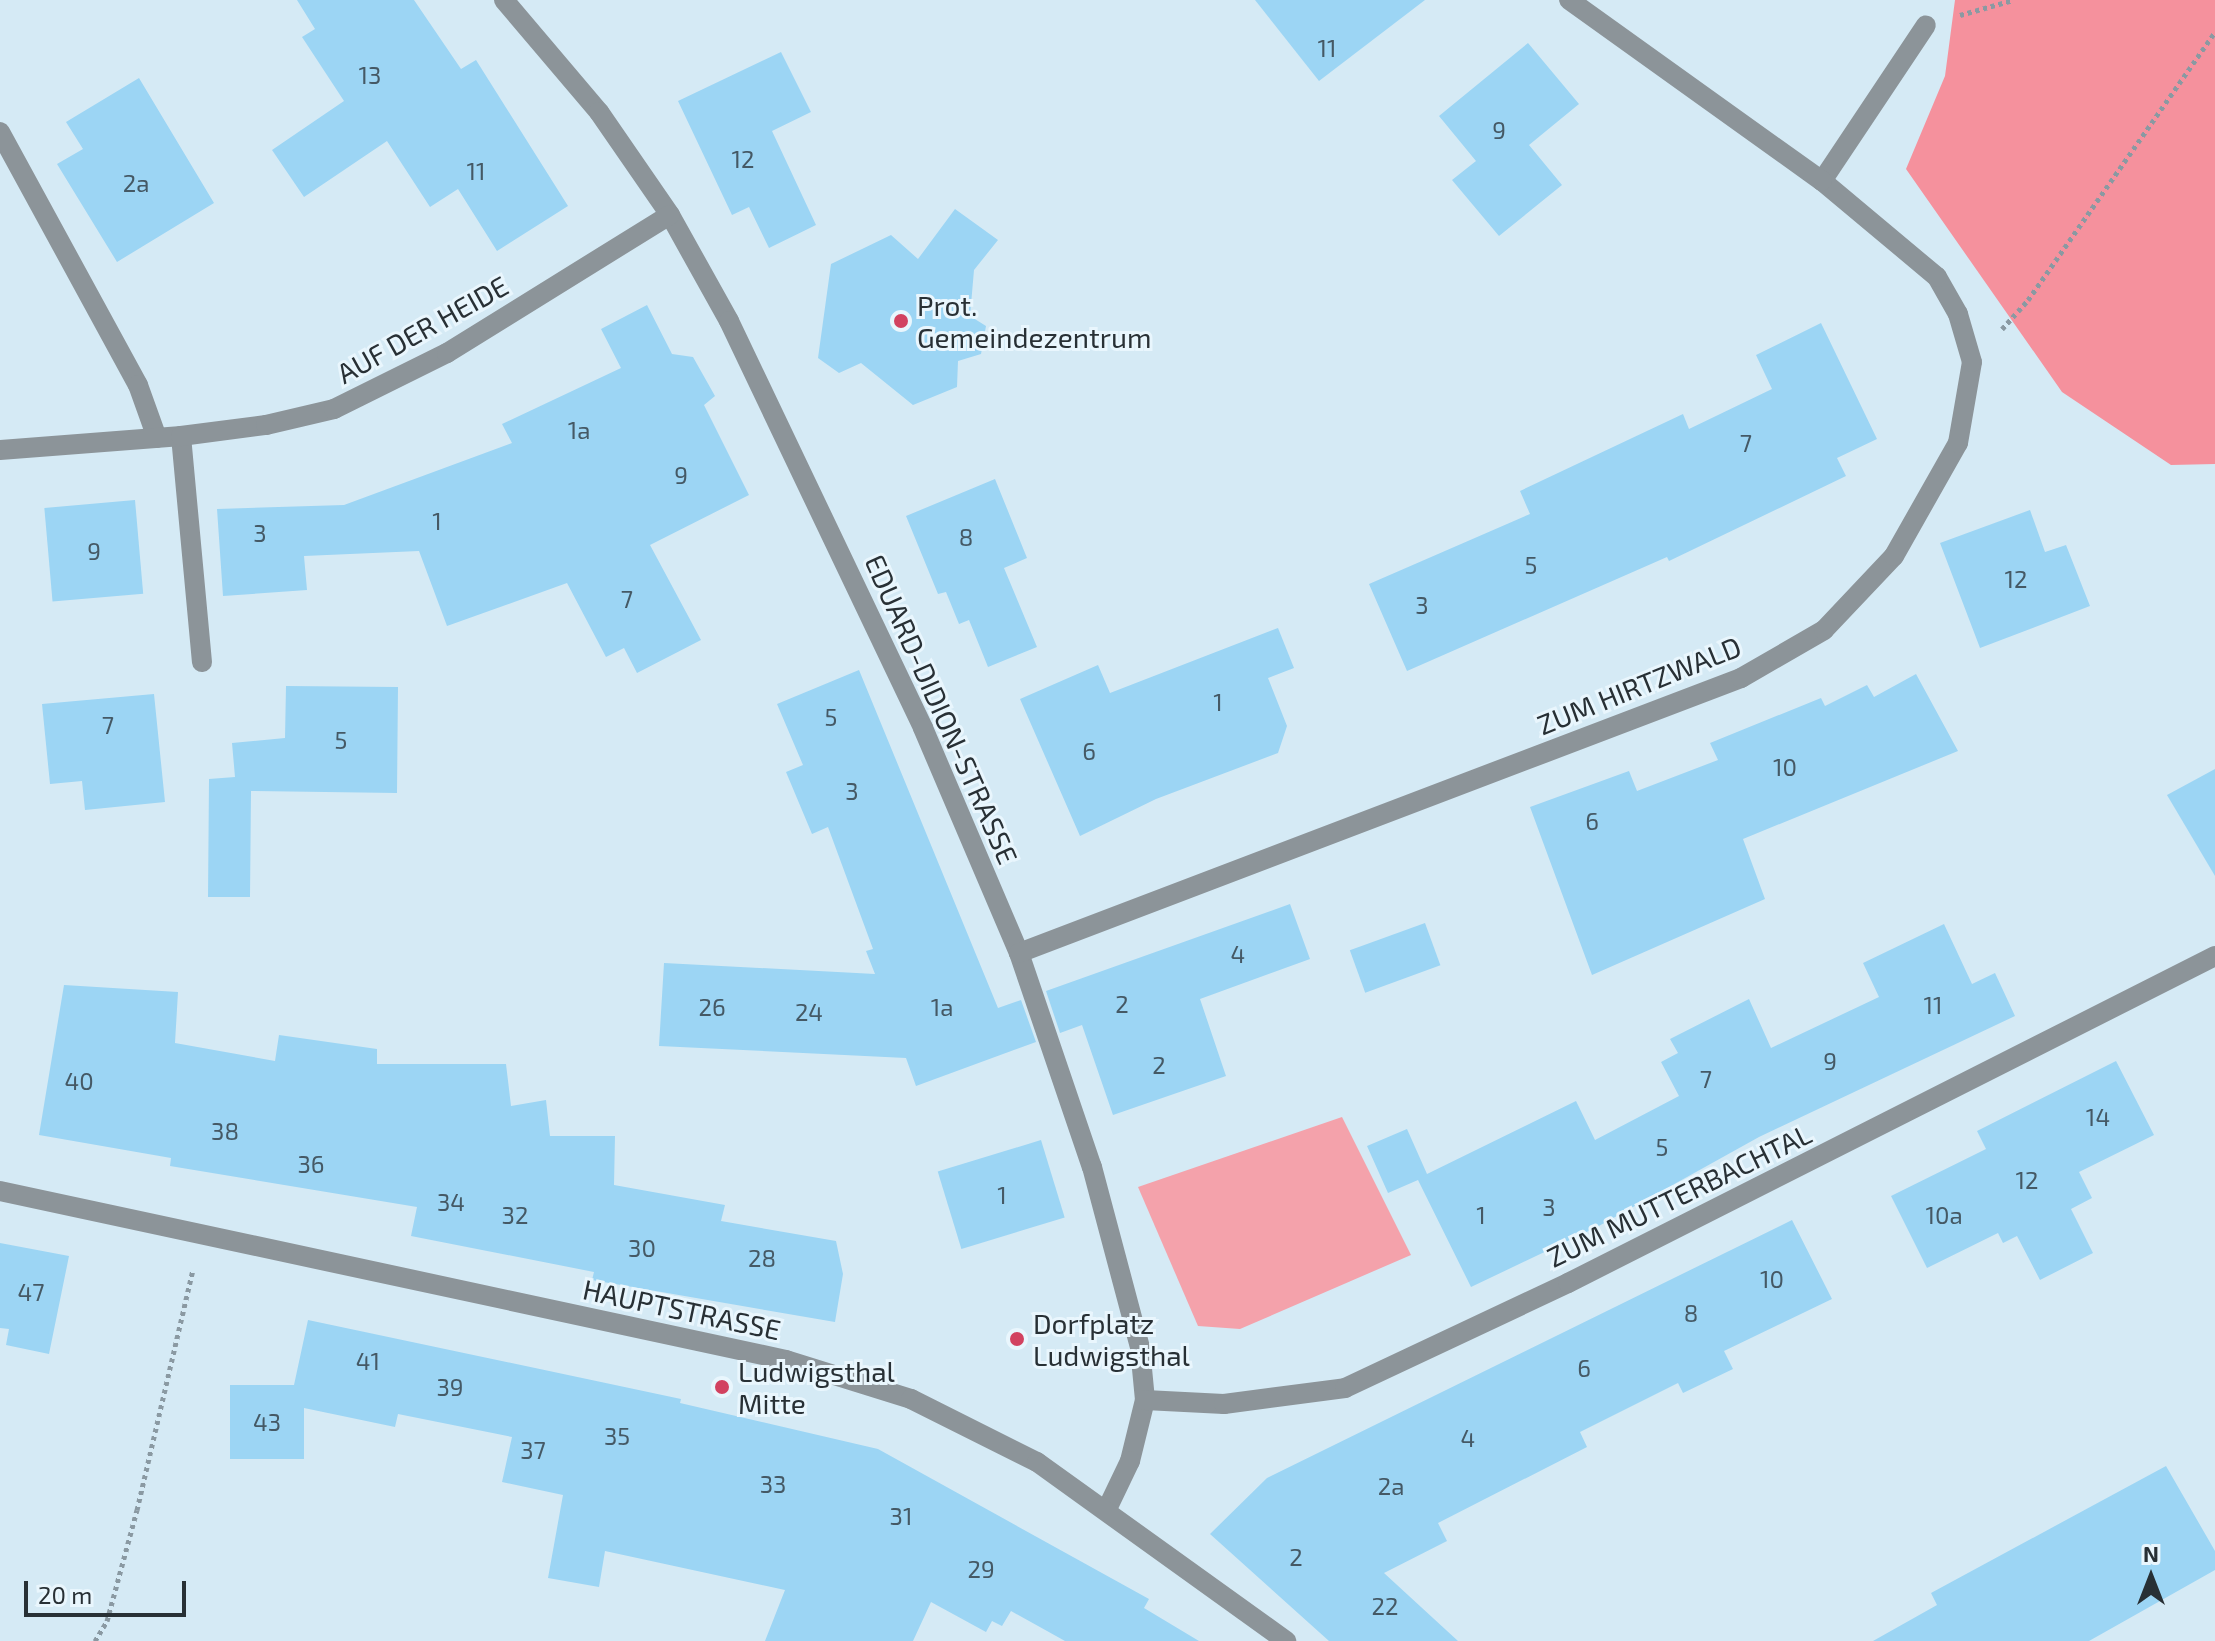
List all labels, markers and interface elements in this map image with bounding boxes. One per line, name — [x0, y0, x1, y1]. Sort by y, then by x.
house number: 11 — [1317, 34, 1337, 62]
house number: 13 — [359, 61, 381, 89]
house number: 9 — [1492, 116, 1506, 144]
house number: 12 — [731, 145, 755, 173]
house number: 11 — [466, 157, 486, 185]
house number: 2a — [123, 169, 149, 197]
street label: AUF DER HEIDE — [330, 268, 514, 390]
place label: Prot. Gemeindezentrum — [917, 288, 1151, 354]
marker: Prot. Gemeindezentrum — [892, 312, 910, 330]
house number: 1a — [568, 416, 590, 444]
house number: 7 — [1740, 429, 1752, 457]
house number: 9 — [674, 461, 688, 489]
house number: 1 — [432, 507, 442, 535]
house number: 3 — [253, 519, 267, 547]
house number: 8 — [959, 523, 973, 551]
house number: 9 — [87, 537, 101, 565]
street label: EDUARD-DIDION-STRASSE — [859, 549, 1025, 869]
house number: 5 — [1525, 551, 1537, 579]
house number: 12 — [2004, 565, 2028, 593]
house number: 7 — [621, 585, 633, 613]
house number: 3 — [1415, 591, 1429, 619]
street label: ZUM HIRTZWALD — [1532, 629, 1746, 741]
house number: 1 — [1213, 688, 1223, 716]
house number: 5 — [825, 703, 837, 731]
house number: 7 — [102, 711, 114, 739]
house number: 5 — [335, 726, 347, 754]
house number: 6 — [1082, 737, 1096, 765]
house number: 10 — [1773, 753, 1797, 781]
house number: 3 — [845, 777, 859, 805]
house number: 6 — [1585, 807, 1599, 835]
house number: 4 — [1231, 940, 1245, 968]
house number: 2 — [1115, 990, 1129, 1018]
house number: 11 — [1923, 991, 1943, 1019]
house number: 26 — [698, 993, 726, 1021]
house number: 1a — [931, 993, 953, 1021]
house number: 24 — [795, 998, 823, 1026]
house number: 9 — [1823, 1047, 1837, 1075]
house number: 2 — [1152, 1051, 1166, 1079]
house number: 7 — [1700, 1065, 1712, 1093]
house number: 40 — [64, 1067, 94, 1095]
house number: 14 — [2086, 1103, 2110, 1131]
street label: ZUM MUTTERBACHTAL — [1541, 1116, 1817, 1274]
house number: 38 — [211, 1117, 239, 1145]
house number: 5 — [1656, 1133, 1668, 1161]
house number: 36 — [297, 1150, 325, 1178]
house number: 12 — [2015, 1166, 2039, 1194]
house number: 1 — [997, 1181, 1007, 1209]
house number: 34 — [437, 1188, 465, 1216]
house number: 3 — [1542, 1193, 1556, 1221]
house number: 32 — [502, 1201, 528, 1229]
house number: 1 — [1476, 1201, 1486, 1229]
house number: 10a — [1925, 1201, 1963, 1229]
house number: 30 — [628, 1234, 656, 1262]
house number: 28 — [748, 1244, 776, 1272]
house number: 10 — [1760, 1265, 1784, 1293]
street label: HAUPTSTRASSE — [580, 1272, 784, 1346]
house number: 47 — [17, 1278, 45, 1306]
house number: 8 — [1684, 1299, 1698, 1327]
place label: Dorfplatz Ludwigsthal — [1033, 1306, 1190, 1372]
marker: Dorfplatz Ludwigsthal — [1008, 1330, 1026, 1348]
house number: 41 — [356, 1347, 380, 1375]
place label: Ludwigsthal Mitte — [738, 1354, 895, 1420]
house number: 6 — [1577, 1354, 1591, 1382]
house number: 39 — [436, 1373, 464, 1401]
marker: Ludwigsthal Mitte — [713, 1378, 731, 1396]
house number: 43 — [253, 1408, 281, 1436]
house number: 35 — [604, 1422, 630, 1450]
house number: 4 — [1461, 1424, 1475, 1452]
house number: 37 — [520, 1436, 546, 1464]
house number: 33 — [760, 1470, 786, 1498]
house number: 2a — [1378, 1472, 1404, 1500]
house number: 31 — [890, 1502, 912, 1530]
north arrow — [2111, 1537, 2191, 1617]
text: N — [2143, 1540, 2159, 1566]
house number: 2 — [1289, 1543, 1303, 1571]
house number: 29 — [967, 1555, 995, 1583]
scale bar — [28, 1565, 190, 1615]
text: 20 m — [38, 1580, 92, 1609]
house number: 22 — [1372, 1592, 1398, 1620]

